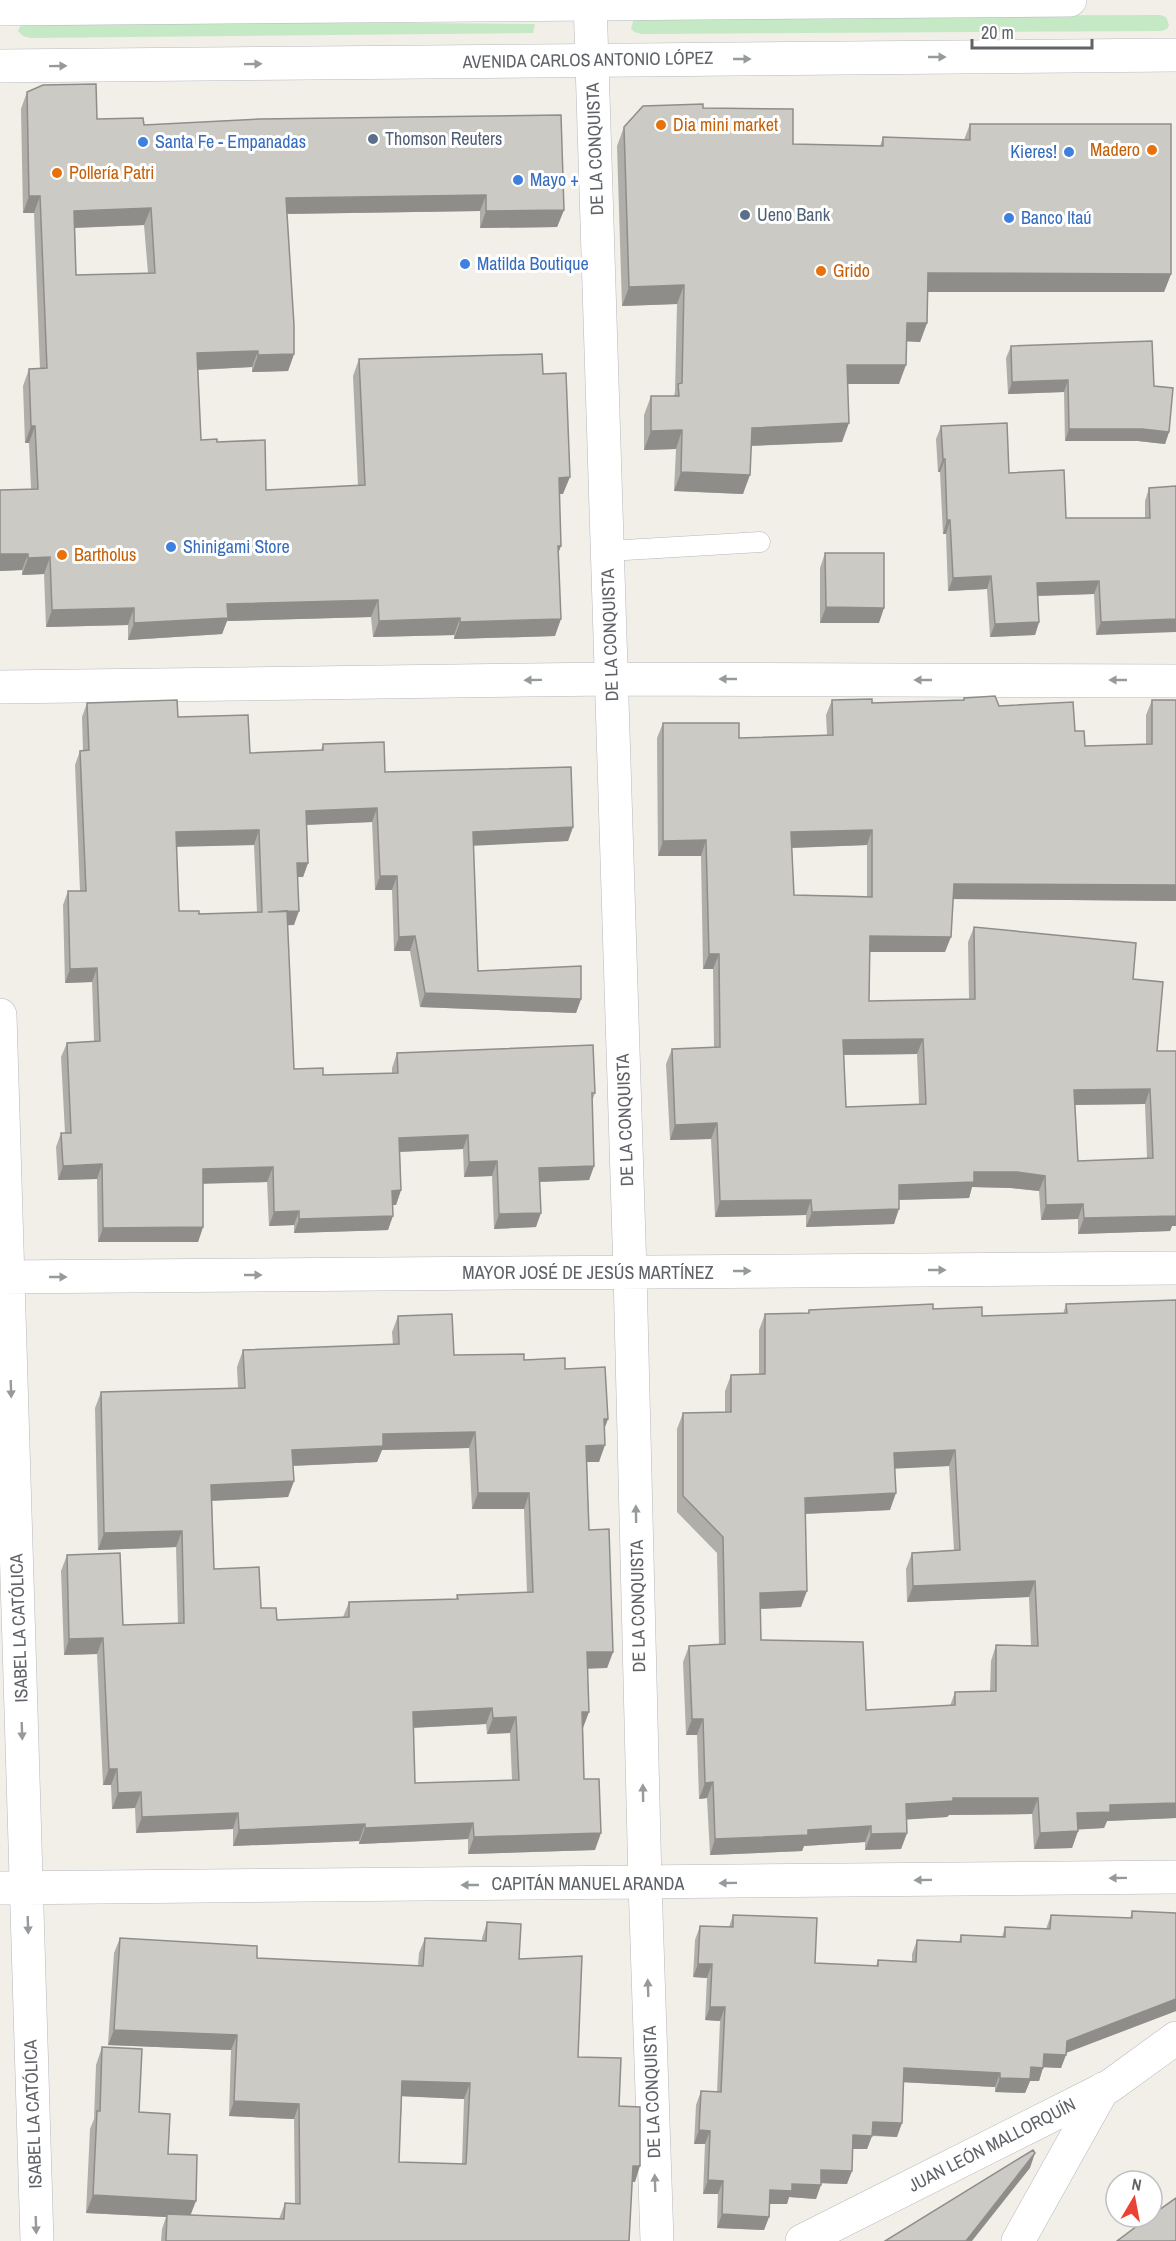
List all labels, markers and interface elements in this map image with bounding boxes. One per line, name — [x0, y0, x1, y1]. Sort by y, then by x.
scale bar — [972, 12, 1092, 50]
text: 20 m — [981, 20, 1014, 45]
street label: AVENIDA CARLOS ANTONIO LÓPEZ — [462, 45, 713, 74]
one-way arrow — [928, 53, 947, 62]
one-way arrow — [733, 54, 752, 64]
one-way arrow — [244, 59, 263, 69]
one-way arrow — [49, 61, 68, 71]
street label: DE LA CONQUISTA — [580, 82, 609, 216]
place label: Dia mini market — [673, 112, 778, 137]
marker: Dia mini market — [654, 118, 668, 132]
place label: Thomson Reuters — [385, 126, 502, 151]
place label: Santa Fe - Empanadas — [155, 129, 306, 154]
marker: Thomson Reuters — [366, 132, 380, 146]
marker: Santa Fe - Empanadas — [136, 135, 150, 149]
place label: Madero — [1090, 137, 1140, 162]
place label: Kieres! — [1010, 139, 1057, 164]
marker: Madero — [1145, 143, 1159, 157]
marker: Kieres! — [1062, 145, 1076, 159]
place label: Pollería Patri — [69, 160, 154, 185]
marker: Pollería Patri — [50, 166, 64, 180]
place label: Mayo + — [530, 167, 579, 192]
marker: Mayo + — [511, 173, 525, 187]
place label: Ueno Bank — [757, 202, 831, 227]
place label: Banco Itaú — [1021, 205, 1092, 230]
marker: Ueno Bank — [738, 208, 752, 222]
marker: Banco Itaú — [1002, 211, 1016, 225]
place label: Matilda Boutique — [477, 251, 589, 276]
marker: Matilda Boutique — [458, 257, 472, 271]
place label: Grido — [833, 258, 870, 283]
marker: Grido — [814, 264, 828, 278]
place label: Shinigami Store — [183, 534, 290, 559]
marker: Shinigami Store — [164, 540, 178, 554]
place label: Bartholus — [74, 542, 136, 567]
marker: Bartholus — [55, 548, 69, 562]
street label: DE LA CONQUISTA — [595, 568, 624, 702]
one-way arrow — [718, 674, 737, 684]
one-way arrow — [523, 675, 542, 685]
one-way arrow — [913, 675, 932, 685]
one-way arrow — [1108, 675, 1127, 685]
street label: DE LA CONQUISTA — [610, 1053, 639, 1187]
street label: MAYOR JOSÉ DE JESÚS MARTÍNEZ — [462, 1260, 714, 1285]
one-way arrow — [928, 1265, 947, 1275]
one-way arrow — [733, 1267, 752, 1276]
one-way arrow — [244, 1270, 263, 1280]
one-way arrow — [49, 1272, 68, 1282]
one-way arrow — [7, 1379, 16, 1398]
one-way arrow — [631, 1504, 641, 1523]
street label: DE LA CONQUISTA — [624, 1539, 651, 1673]
street label: ISABEL LA CATÓLICA — [3, 1553, 34, 1703]
one-way arrow — [17, 1721, 26, 1740]
one-way arrow — [638, 1783, 647, 1802]
street label: CAPITÁN MANUEL ARANDA — [492, 1871, 685, 1896]
one-way arrow — [1108, 1873, 1127, 1883]
one-way arrow — [913, 1875, 932, 1885]
one-way arrow — [718, 1878, 737, 1887]
one-way arrow — [460, 1880, 479, 1890]
one-way arrow — [23, 1916, 32, 1935]
one-way arrow — [644, 1978, 653, 1997]
street label: DE LA CONQUISTA — [637, 2025, 666, 2159]
street label: ISABEL LA CATÓLICA — [17, 2039, 48, 2189]
street label: JUAN LEÓN MALLORQUÍN — [904, 2092, 1080, 2198]
north arrow — [1104, 2169, 1164, 2229]
one-way arrow — [650, 2173, 659, 2192]
text: N — [1130, 2173, 1143, 2196]
one-way arrow — [32, 2216, 41, 2235]

